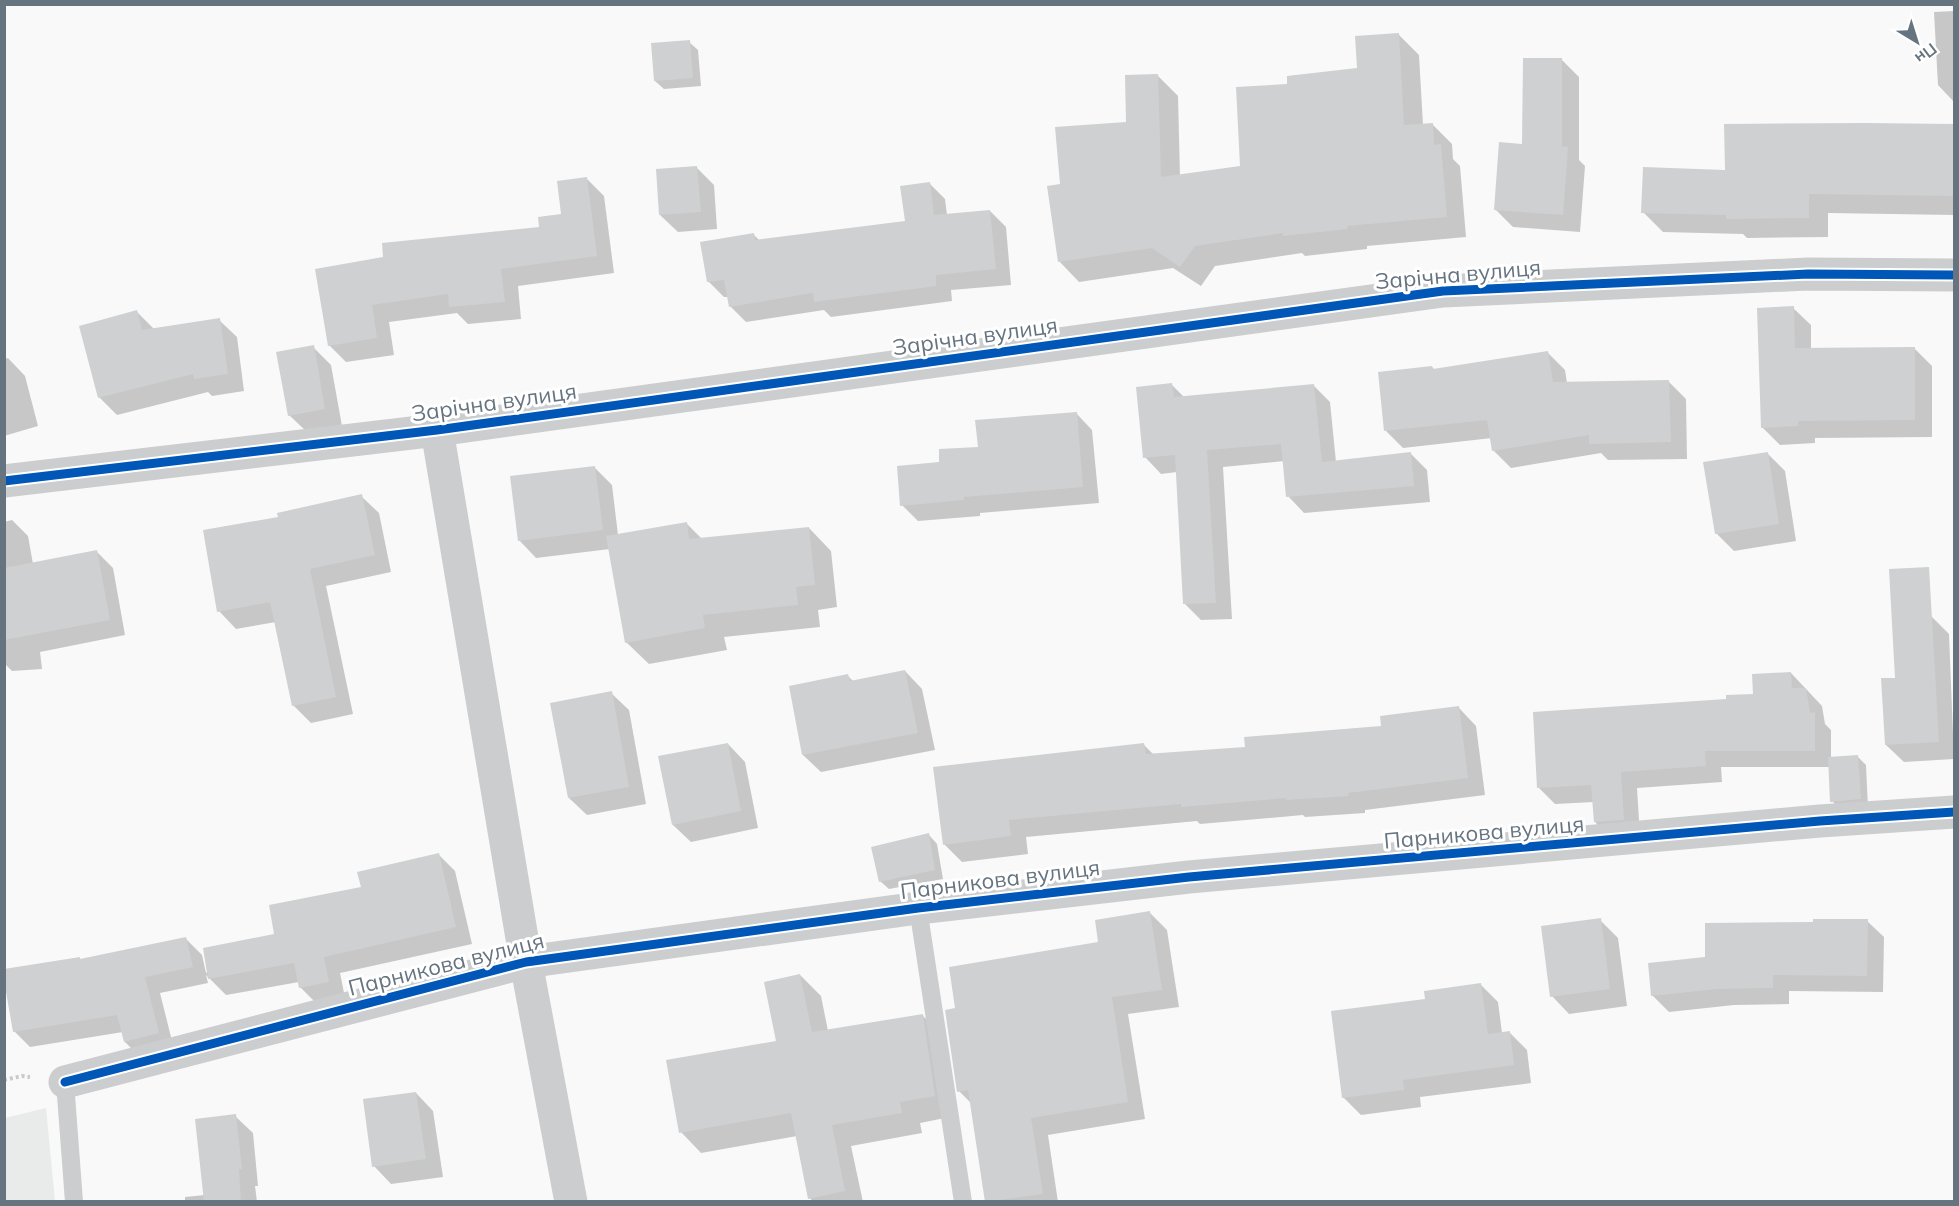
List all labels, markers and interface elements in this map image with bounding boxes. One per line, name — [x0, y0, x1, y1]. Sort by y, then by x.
north arrow — [1887, 12, 1947, 72]
text: Пн — [1911, 39, 1941, 69]
street label: Зарічна вулиця — [1374, 253, 1542, 295]
street label: Зарічна вулиця — [891, 311, 1059, 361]
street label: Зарічна вулиця — [410, 377, 578, 427]
street label: Парникова вулиця — [1383, 809, 1585, 855]
street label: Парникова вулиця — [899, 853, 1101, 905]
street label: Парникова вулиця — [345, 926, 547, 1002]

